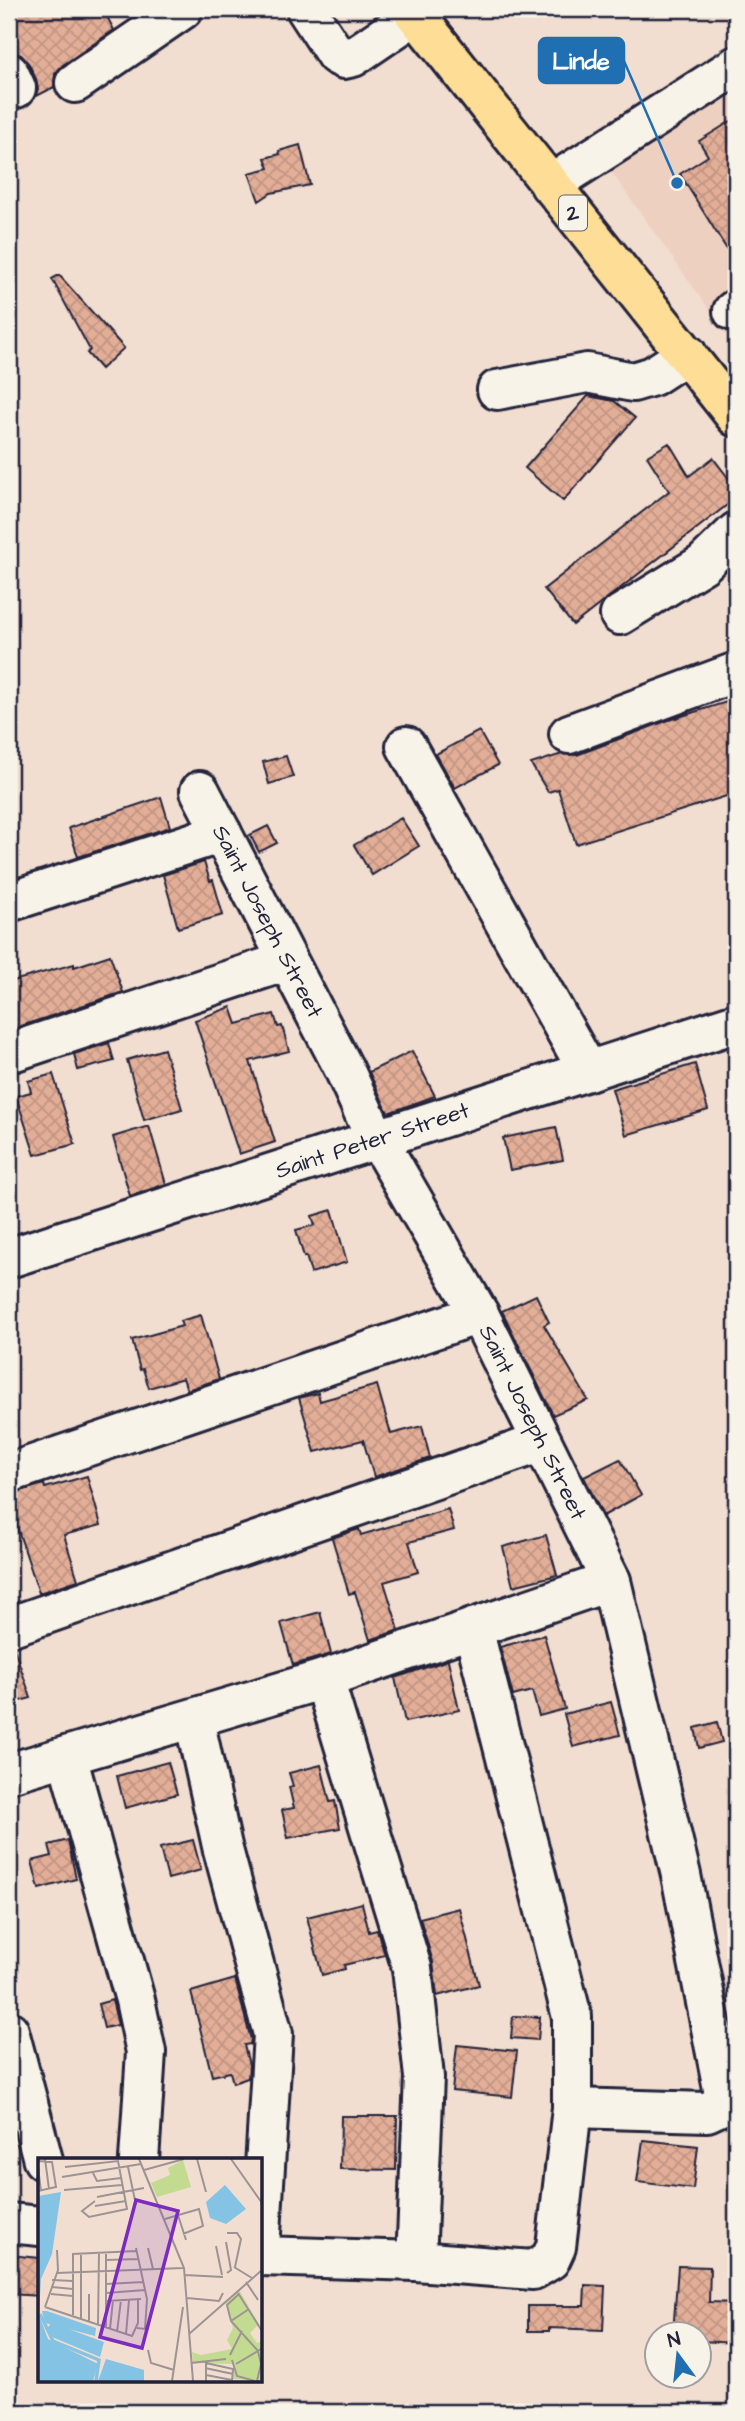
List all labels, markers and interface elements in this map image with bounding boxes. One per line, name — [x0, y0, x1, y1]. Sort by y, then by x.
callout: Linde — [539, 38, 624, 83]
text: Linde — [552, 45, 610, 79]
road number: 2 — [559, 196, 587, 230]
street label: Saint Joseph Street — [204, 819, 331, 1024]
street label: Saint Peter Street — [272, 1094, 474, 1187]
street label: Saint Joseph Street — [471, 1320, 595, 1526]
inset map — [38, 2158, 262, 2382]
north arrow — [644, 2320, 714, 2390]
text: N — [665, 2325, 683, 2355]

